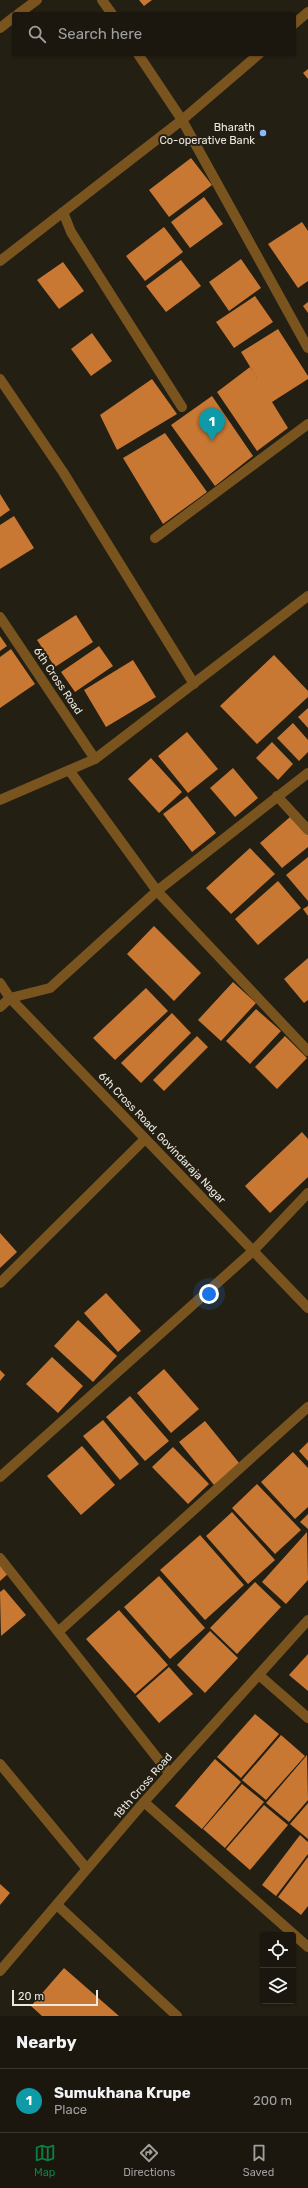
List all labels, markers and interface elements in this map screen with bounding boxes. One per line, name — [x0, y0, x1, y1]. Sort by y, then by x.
search box — [12, 12, 296, 56]
icon: search — [26, 23, 48, 45]
text: Search here — [58, 25, 142, 43]
place label: Bharath Co-operative Bank — [159, 121, 255, 147]
marker: Bharath Co-operative Bank — [258, 128, 268, 138]
pin: 1 — [199, 408, 225, 441]
street label: 6th Cross Road — [31, 645, 85, 717]
street label: 6th Cross Road, Govindaraja Nagar — [96, 1070, 229, 1207]
your location — [199, 1284, 219, 1304]
street label: 18th Cross Road — [111, 1750, 175, 1822]
map controls — [260, 1932, 296, 2004]
button: locate — [260, 1932, 296, 1968]
button: layers — [260, 1968, 296, 2004]
scale bar — [12, 1988, 98, 2007]
text: 20 m — [18, 1990, 44, 2003]
text: Nearby — [16, 2032, 77, 2052]
text: Sumukhana Krupe — [54, 2084, 191, 2102]
text: 1 — [26, 2093, 32, 2108]
text: 200 m — [253, 2093, 292, 2108]
text: Place — [54, 2102, 87, 2117]
tab: Map — [34, 2142, 56, 2179]
tab: Directions — [123, 2142, 175, 2179]
tab: Saved — [243, 2142, 274, 2179]

